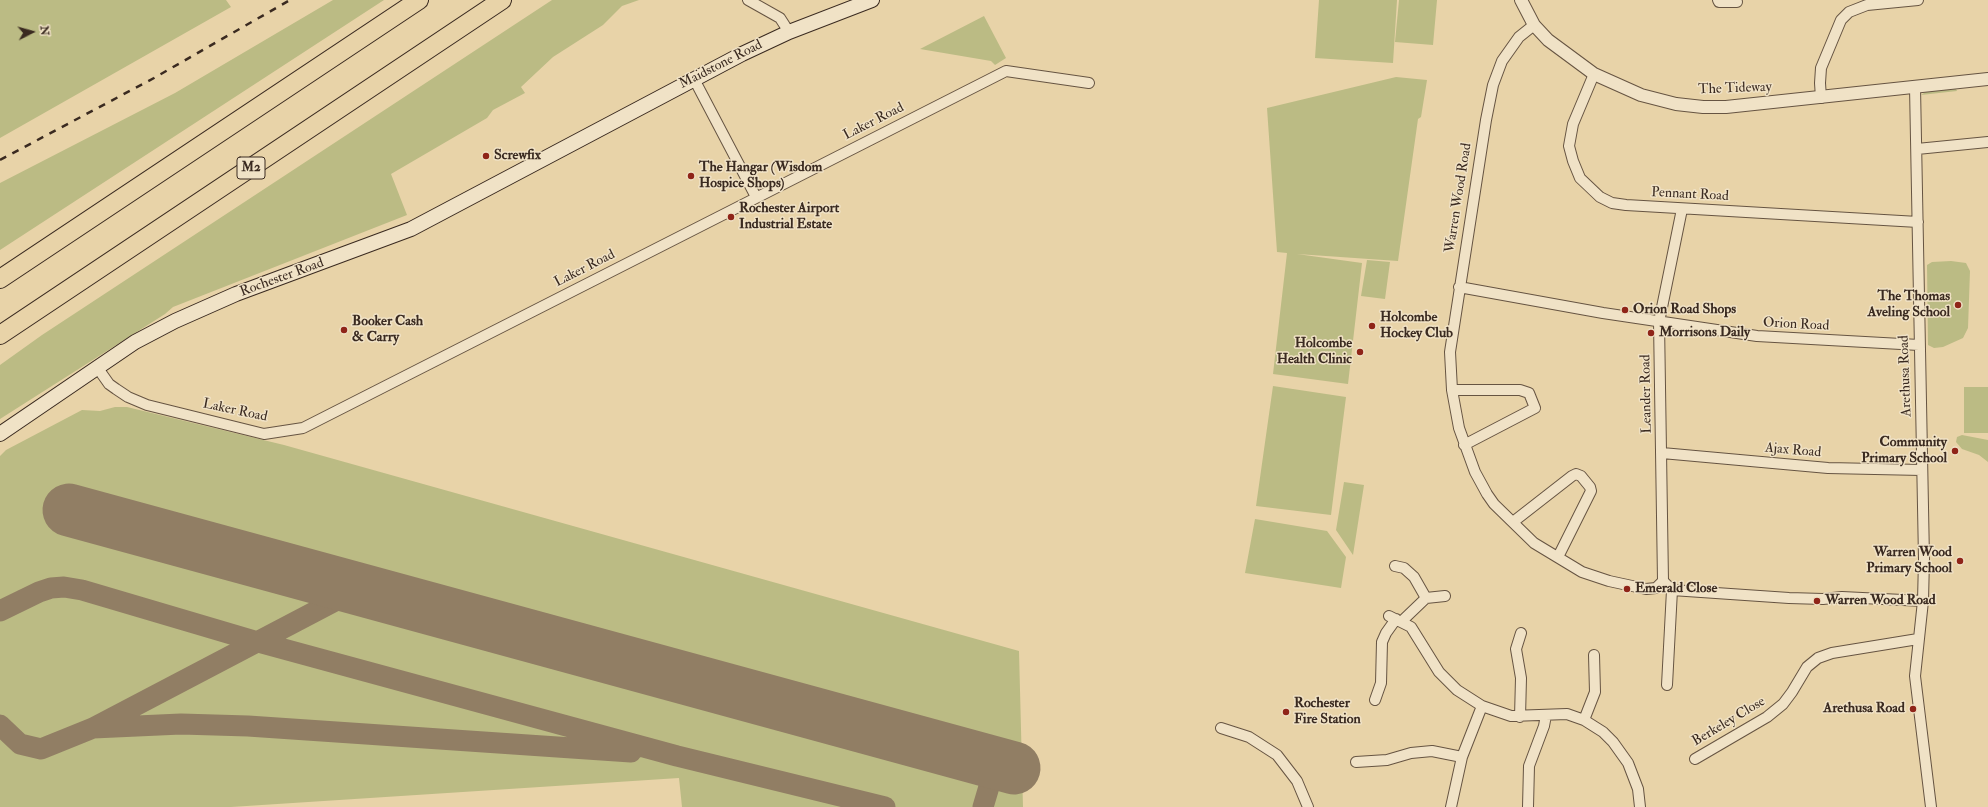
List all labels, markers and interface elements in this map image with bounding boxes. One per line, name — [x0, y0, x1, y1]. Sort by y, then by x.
north arrow — [12, 12, 52, 52]
text: N — [37, 25, 51, 36]
street label: Maidstone Road — [677, 37, 765, 93]
street label: The Tideway — [1698, 79, 1772, 99]
street label: Laker Road — [841, 100, 907, 144]
street label: Warren Wood Road — [1442, 142, 1476, 254]
place label: Screwfix — [494, 148, 541, 164]
marker: Screwfix — [481, 151, 491, 161]
road number: M2 — [237, 157, 265, 179]
place label: The Hangar (Wisdom Hospice Shops) — [699, 160, 822, 192]
marker: The Hangar (Wisdom Hospice Shops) — [686, 171, 696, 181]
street label: Pennant Road — [1651, 185, 1729, 205]
place label: Rochester Airport Industrial Estate — [739, 201, 839, 234]
marker: Rochester Airport Industrial Estate — [726, 212, 736, 222]
street label: Laker Road — [552, 247, 618, 291]
street label: Rochester Road — [238, 255, 326, 301]
place label: The Thomas Aveling School — [1868, 289, 1950, 322]
marker: The Thomas Aveling School — [1953, 300, 1963, 310]
place label: Orion Road Shops — [1633, 302, 1736, 318]
marker: Orion Road Shops — [1620, 305, 1630, 315]
place label: Holcombe Hockey Club — [1380, 310, 1453, 342]
place label: Booker Cash & Carry — [352, 314, 423, 346]
street label: Orion Road — [1762, 315, 1830, 335]
marker: Holcombe Hockey Club — [1367, 321, 1377, 331]
marker: Booker Cash & Carry — [339, 325, 349, 335]
place label: Morrisons Daily — [1659, 325, 1750, 341]
marker: Morrisons Daily — [1646, 328, 1656, 338]
street label: Arethusa Road — [1896, 335, 1916, 417]
place label: Holcombe Health Clinic — [1277, 336, 1352, 368]
marker: Holcombe Health Clinic — [1355, 347, 1365, 357]
street label: Leander Road — [1638, 354, 1656, 434]
street label: Laker Road — [201, 396, 269, 426]
place label: Community Primary School — [1861, 435, 1947, 468]
street label: Ajax Road — [1764, 440, 1822, 462]
marker: Community Primary School — [1950, 446, 1960, 456]
place label: Warren Wood Primary School — [1866, 545, 1952, 578]
marker: Warren Wood Primary School — [1955, 556, 1965, 566]
place label: Emerald Close — [1635, 581, 1717, 597]
marker: Emerald Close — [1622, 584, 1632, 594]
place label: Warren Wood Road — [1825, 593, 1936, 609]
marker: Warren Wood Road — [1812, 596, 1822, 606]
street label: Berkeley Close — [1689, 694, 1769, 750]
place label: Rochester Fire Station — [1294, 696, 1361, 728]
place label: Arethusa Road — [1823, 701, 1905, 717]
marker: Arethusa Road — [1908, 704, 1918, 714]
marker: Rochester Fire Station — [1281, 707, 1291, 717]

